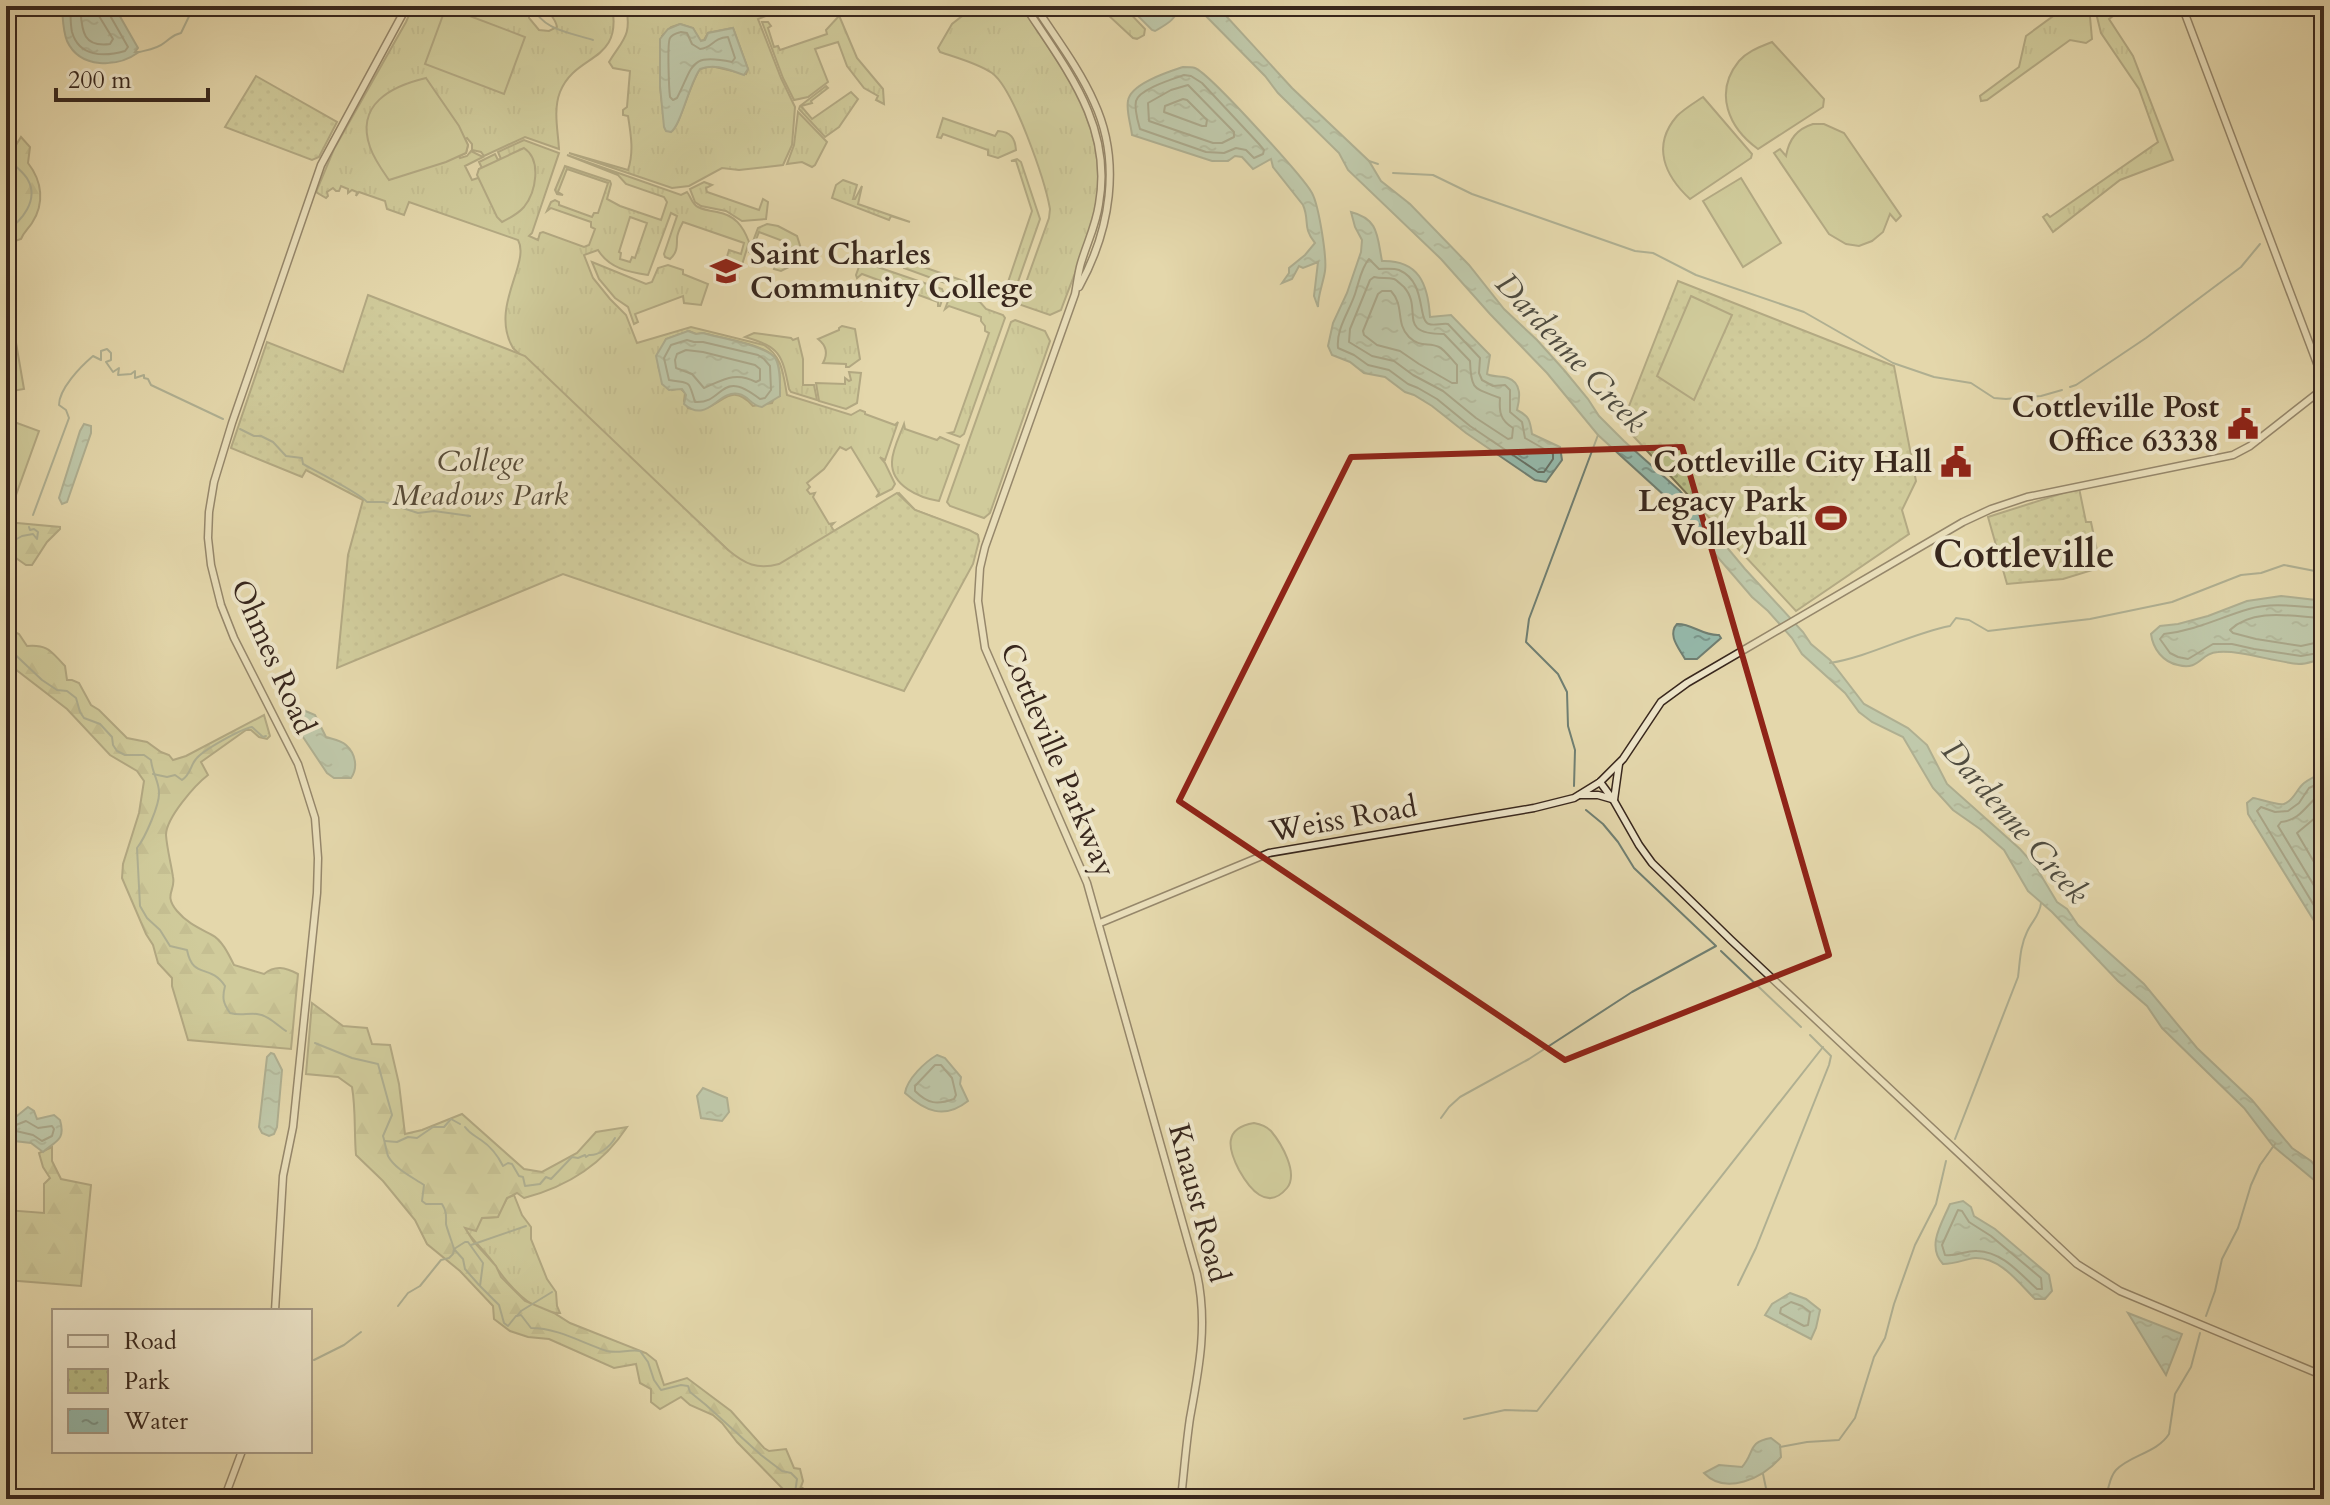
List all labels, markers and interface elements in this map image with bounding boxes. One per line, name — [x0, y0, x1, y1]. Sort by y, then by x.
scale bar — [56, 52, 208, 102]
text: 200 m — [68, 64, 132, 97]
place label: Saint Charles Community College — [750, 234, 1033, 309]
school or university icon: Saint Charles Community College — [709, 254, 743, 288]
water label: Dardenne Creek — [1485, 263, 1657, 443]
place label: Cottleville Post Office 63338 — [2012, 387, 2219, 462]
public building icon: Cottleville Post Office 63338 — [2226, 407, 2260, 441]
park label: College Meadows Park — [392, 441, 568, 516]
place label: Cottleville City Hall — [1653, 442, 1932, 483]
public building icon: Cottleville City Hall — [1939, 445, 1973, 479]
place label: Legacy Park Volleyball — [1638, 481, 1807, 556]
sports icon: Legacy Park Volleyball — [1814, 501, 1848, 535]
district label: Cottleville — [1933, 529, 2115, 581]
street label: Ohmes Road — [221, 573, 325, 741]
street label: Cottleville Parkway — [990, 637, 1126, 883]
water label: Dardenne Creek — [1931, 730, 2099, 914]
street label: Weiss Road — [1265, 786, 1420, 852]
street label: Knaust Road — [1158, 1119, 1240, 1287]
legend — [52, 1309, 312, 1453]
text: Road — [124, 1325, 177, 1358]
text: Park — [124, 1365, 170, 1398]
text: Water — [123, 1405, 188, 1438]

